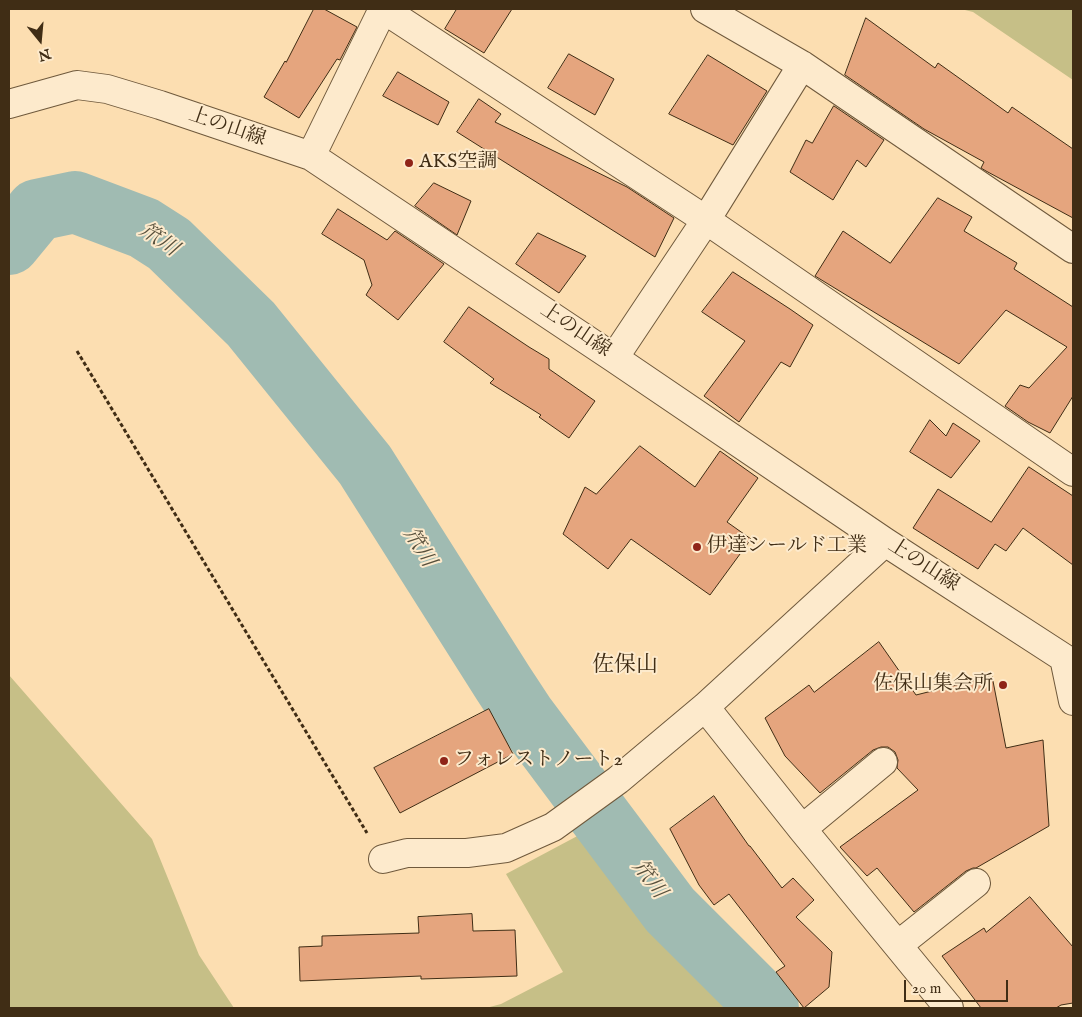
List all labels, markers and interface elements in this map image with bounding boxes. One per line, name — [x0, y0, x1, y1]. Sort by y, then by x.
north arrow — [15, 15, 65, 65]
text: N — [36, 44, 53, 65]
street label: 上の山線 — [185, 104, 269, 152]
place label: AKS空調 — [419, 151, 497, 175]
marker: AKS空調 — [403, 157, 415, 169]
water label: 笊川 — [134, 219, 182, 263]
street label: 上の山線 — [535, 299, 615, 363]
water label: 笊川 — [396, 524, 440, 572]
street label: 上の山線 — [883, 534, 963, 598]
place label: 伊達シールド工業 — [707, 535, 867, 559]
marker: 伊達シールド工業 — [691, 541, 703, 553]
district label: 佐保山 — [592, 653, 658, 679]
place label: 佐保山集会所 — [873, 673, 993, 697]
marker: 佐保山集会所 — [997, 679, 1009, 691]
place label: フォレストノート2 — [454, 749, 623, 773]
marker: フォレストノート2 — [438, 755, 450, 767]
water label: 笊川 — [625, 856, 671, 904]
scale bar — [907, 970, 1011, 1002]
text: 20 m — [912, 979, 941, 998]

